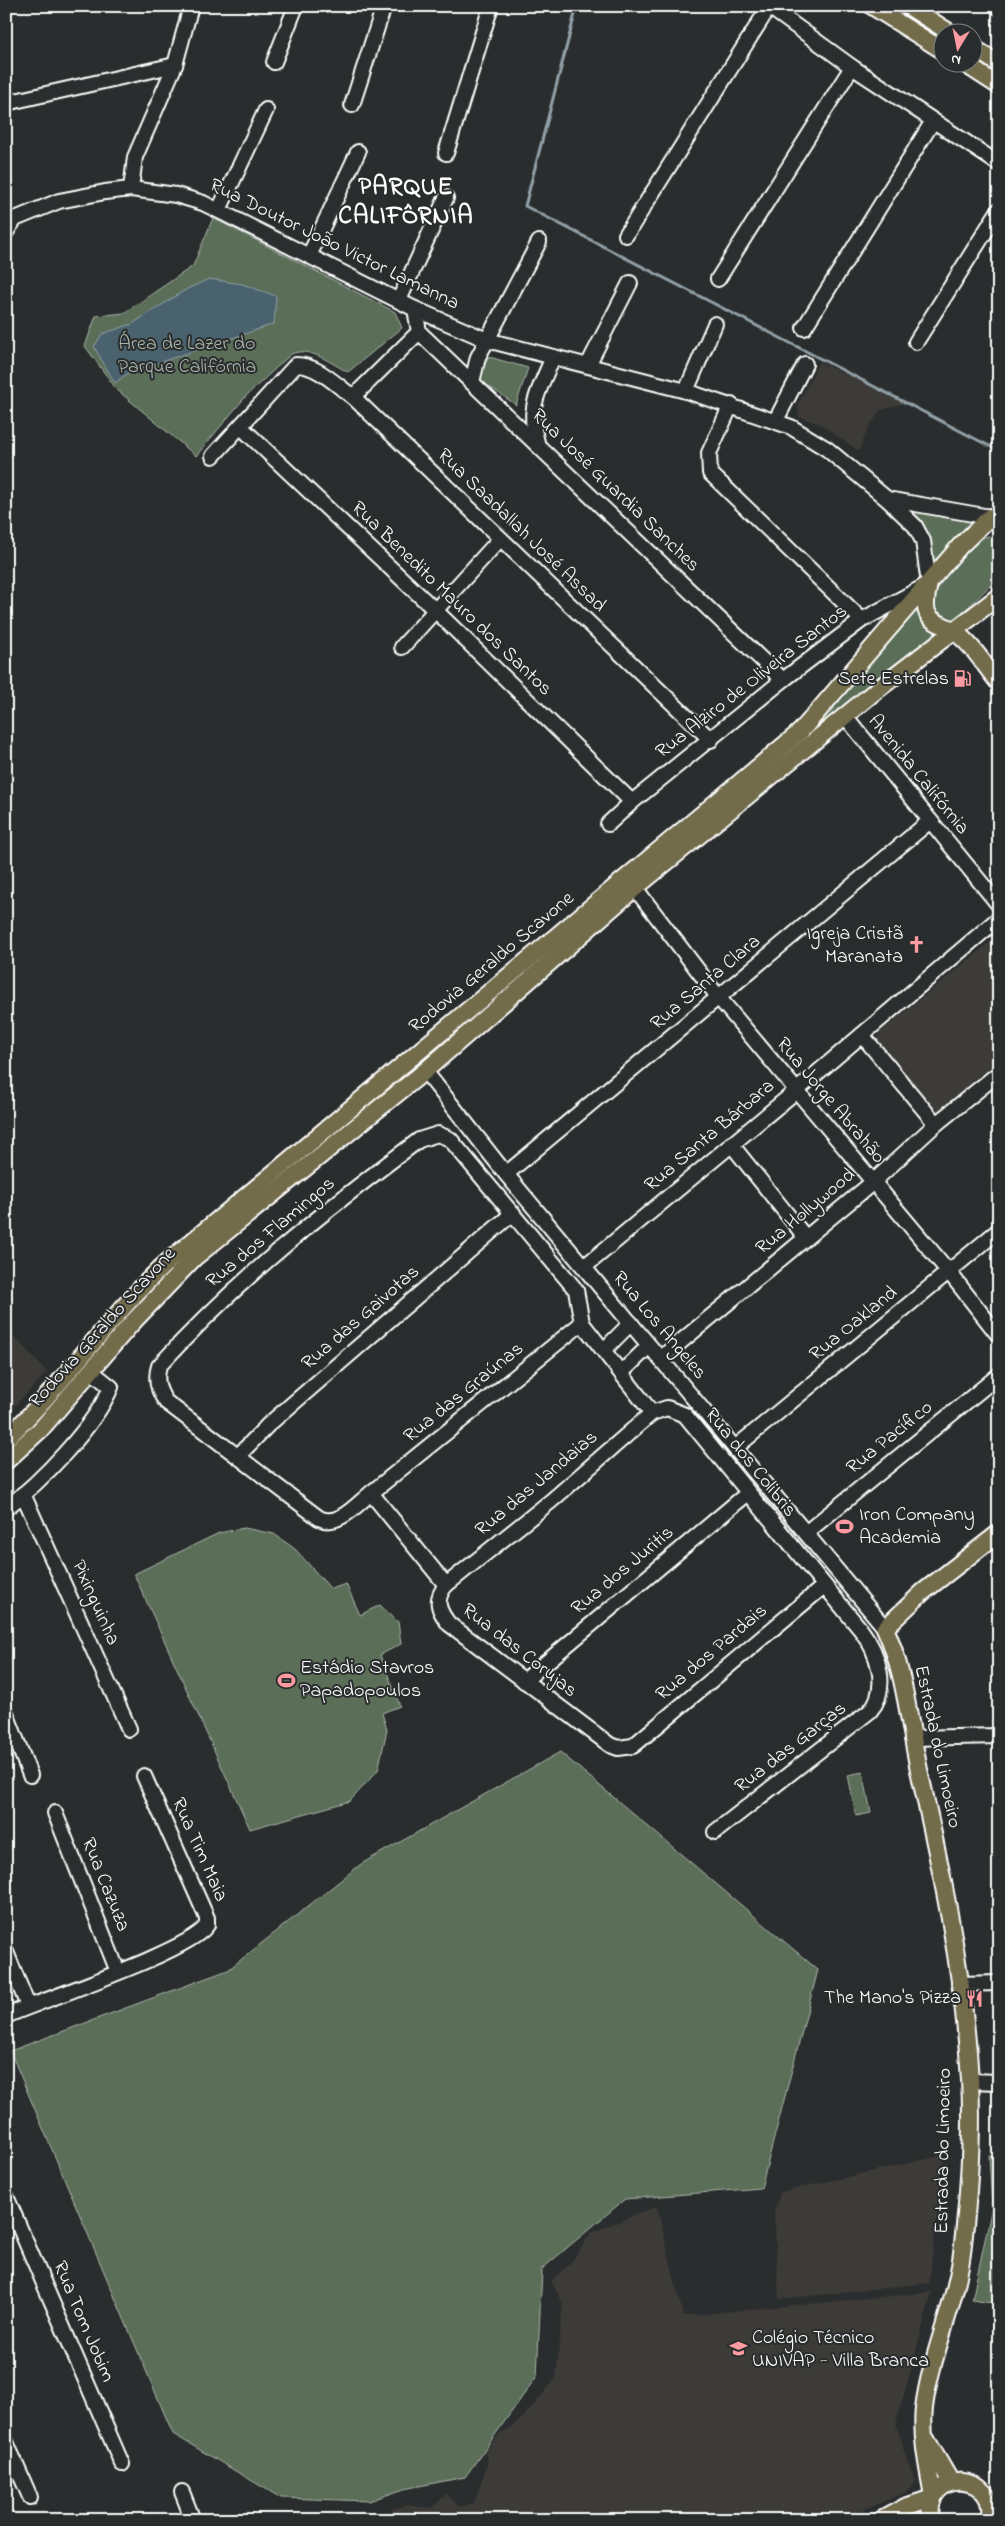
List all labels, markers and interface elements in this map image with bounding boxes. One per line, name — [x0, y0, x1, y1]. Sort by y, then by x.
north arrow — [932, 22, 982, 72]
text: N — [950, 48, 962, 70]
district label: PARQUE CALIFÔRNIA — [338, 170, 474, 235]
street label: Rua Doutor João Victor Lamanna — [204, 172, 464, 318]
park label: Área de Lazer do Parque Califórnia — [118, 330, 256, 382]
street label: Rua José Guardia Sanches — [524, 402, 706, 580]
street label: Rua Saadallah José Assad — [430, 442, 612, 620]
street label: Rua Benedito Mauro dos Santos — [344, 495, 558, 703]
street label: Rua Alziro de Oliveira Santos — [650, 598, 854, 766]
place label: Sete Estrelas — [838, 665, 949, 694]
fuel station icon: Sete Estrelas — [953, 669, 973, 689]
street label: Avenida Califórnia — [860, 708, 976, 842]
street label: Rodovia Geraldo Scavone — [403, 885, 581, 1041]
place label: Igreja Cristã Maranata — [807, 920, 903, 972]
street label: Rua Santa Clara — [644, 928, 768, 1038]
church icon: Igreja Cristã Maranata — [907, 935, 927, 955]
street label: Rua Jorge Abrahão — [768, 1031, 892, 1171]
street label: Rua Santa Bárbara — [638, 1073, 782, 1199]
street label: Rua Hollywood — [750, 1162, 862, 1262]
street label: Rua dos Flamingos — [200, 1170, 343, 1297]
street label: Rodovia Geraldo Scavone — [23, 1241, 183, 1415]
street label: Rua das Gaivotas — [296, 1258, 426, 1378]
street label: Rua Los Angeles — [604, 1265, 713, 1387]
street label: Rua Oakland — [804, 1279, 904, 1369]
street label: Rua das Graúnas — [398, 1335, 530, 1451]
street label: Rua Pacífico — [840, 1394, 940, 1482]
street label: Rua dos Colibris — [697, 1402, 803, 1524]
street label: Rua das Jandaias — [469, 1424, 605, 1544]
place label: Iron Company Academia — [859, 1501, 975, 1553]
sports icon: Iron Company Academia — [835, 1517, 855, 1537]
street label: Rua dos Juritis — [565, 1519, 681, 1623]
street label: Pixinguinha — [62, 1556, 127, 1651]
street label: Rua das Corujas — [455, 1597, 583, 1705]
street label: Rua dos Pardais — [650, 1597, 774, 1709]
place label: Estádio Stavros Papadopoulos — [300, 1654, 434, 1706]
street label: Estrada do Limoeiro — [906, 1663, 968, 1831]
sports icon: Estádio Stavros Papadopoulos — [276, 1670, 296, 1690]
street label: Rua das Garças — [729, 1695, 853, 1801]
street label: Rua Tim Maia — [163, 1793, 235, 1907]
street label: Rua Cazuza — [73, 1834, 137, 1936]
place label: The Mano's Pizza — [824, 1984, 961, 2013]
restaurant icon: The Mano's Pizza — [965, 1988, 985, 2008]
street label: Estrada do Limoeiro — [928, 2068, 960, 2234]
street label: Rua Tom Jobim — [44, 2257, 122, 2387]
place label: Colégio Técnico UNIVAP - Villa Branca — [752, 2324, 929, 2376]
school or university icon: Colégio Técnico UNIVAP - Villa Branca — [728, 2339, 748, 2359]

